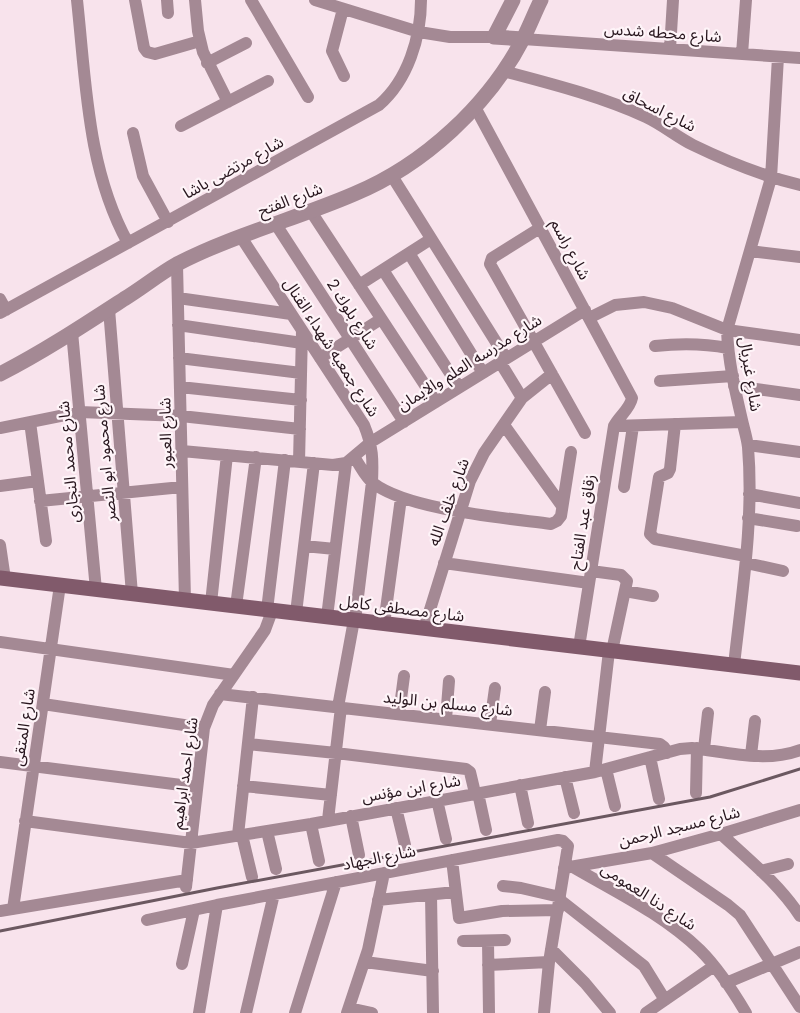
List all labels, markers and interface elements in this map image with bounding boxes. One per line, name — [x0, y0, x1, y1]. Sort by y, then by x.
street label: شارع محطه شدس — [603, 17, 723, 49]
street label: شارع اسحاق — [619, 81, 700, 139]
street label: شارع مرتضى باشا — [179, 130, 288, 205]
street label: شارع الفتح — [254, 177, 326, 223]
street label: شارع راسم — [544, 215, 596, 284]
street label: شارع جمعيه شهداء القنال — [277, 273, 385, 422]
street label: شارع بلوك 2 — [320, 275, 384, 355]
street label: شارع مدرسه العلم والايمان — [393, 309, 547, 417]
street label: شارع غبريال — [732, 335, 768, 413]
street label: شارع محمود ابو النصر — [87, 383, 123, 524]
street label: شارع العبور — [153, 397, 179, 470]
street label: شارع محمد النجارى — [52, 400, 86, 524]
street label: شارع خلف الله — [422, 455, 476, 550]
street label: زقاق عبد الفتاح — [564, 472, 602, 572]
street label: شارع مصطفى كامل — [338, 589, 466, 629]
street label: شارع مسلم بن الوليد — [382, 685, 514, 723]
street label: شارع المتقى — [6, 687, 42, 768]
street label: شارع احمد ابراهيم — [165, 716, 205, 831]
street label: شارع ابن مؤنس — [360, 768, 463, 809]
street label: شارع مسجد الرحمن — [616, 800, 743, 854]
street label: شارع الجهاد — [341, 839, 418, 877]
street label: شارع دنا العمومى — [596, 857, 701, 937]

